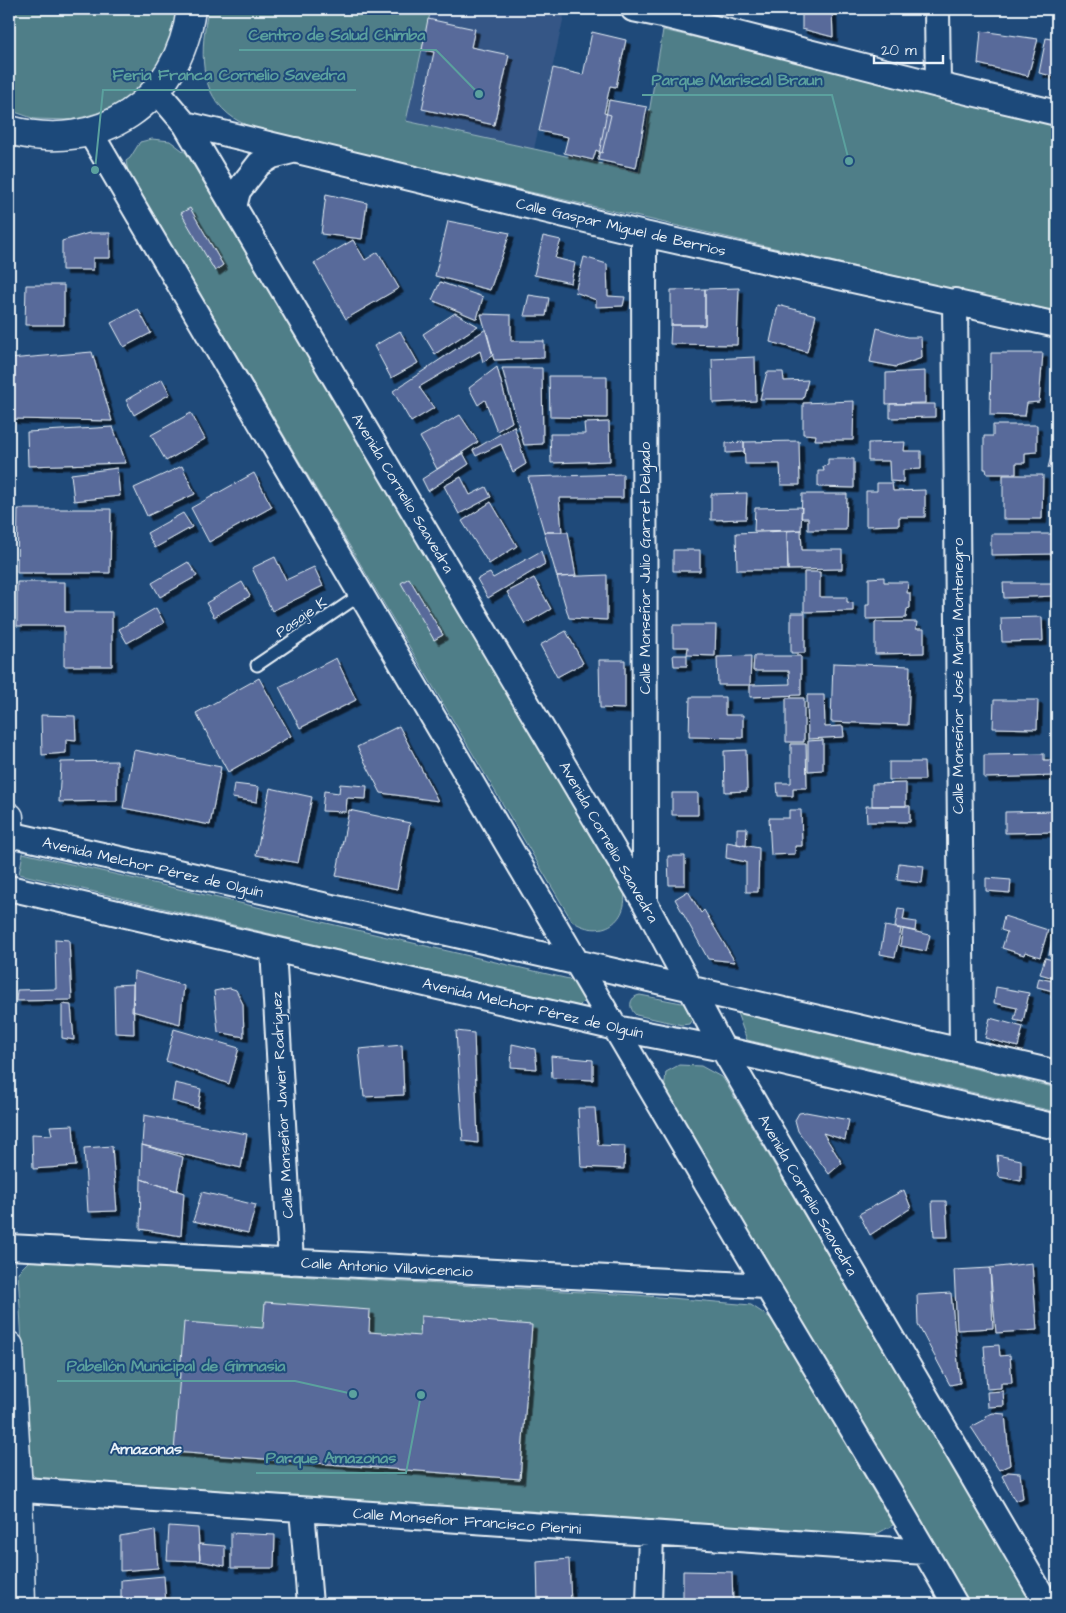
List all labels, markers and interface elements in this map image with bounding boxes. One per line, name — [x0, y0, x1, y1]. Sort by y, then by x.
callout: Centro de Salud Chimba — [239, 19, 436, 50]
text: Centro de Salud Chimba — [249, 24, 426, 46]
scale bar — [874, 32, 942, 64]
text: 20 m — [881, 40, 917, 61]
callout: Feria Franca Cornelio Savedra — [103, 59, 356, 90]
text: Feria Franca Cornelio Savedra — [113, 64, 346, 86]
callout: Parque Mariscal Braun — [642, 64, 832, 95]
text: Parque Mariscal Braun — [652, 69, 822, 91]
street label: Calle Gaspar Miguel de Berrios — [514, 193, 728, 263]
street label: Avenida Cornelio Saavedra — [346, 409, 459, 577]
street label: Calle Monseñor Julio Garret Delgado — [635, 441, 657, 694]
street label: Calle Monseñor José María Montenegro — [948, 537, 970, 814]
street label: Pasaje K — [271, 592, 331, 643]
street label: Avenida Cornelio Saavedra — [554, 758, 664, 927]
street label: Avenida Melchor Pérez de Olguín — [40, 832, 266, 904]
street label: Avenida Melchor Pérez de Olguín — [420, 973, 646, 1045]
street label: Calle Monseñor Javier Rodríguez — [266, 990, 300, 1219]
street label: Avenida Cornelio Saavedra — [753, 1111, 863, 1280]
street label: Calle Antonio Villavicencio — [300, 1253, 474, 1283]
callout: Pabellón Municipal de Gimnasia — [57, 1350, 295, 1381]
text: Pabellón Municipal de Gimnasia — [67, 1355, 286, 1377]
district label: Amazonas — [110, 1438, 182, 1460]
callout: Parque Amazonas — [256, 1442, 406, 1473]
text: Parque Amazonas — [266, 1447, 396, 1469]
street label: Calle Monseñor Francisco Pierini — [352, 1503, 582, 1540]

